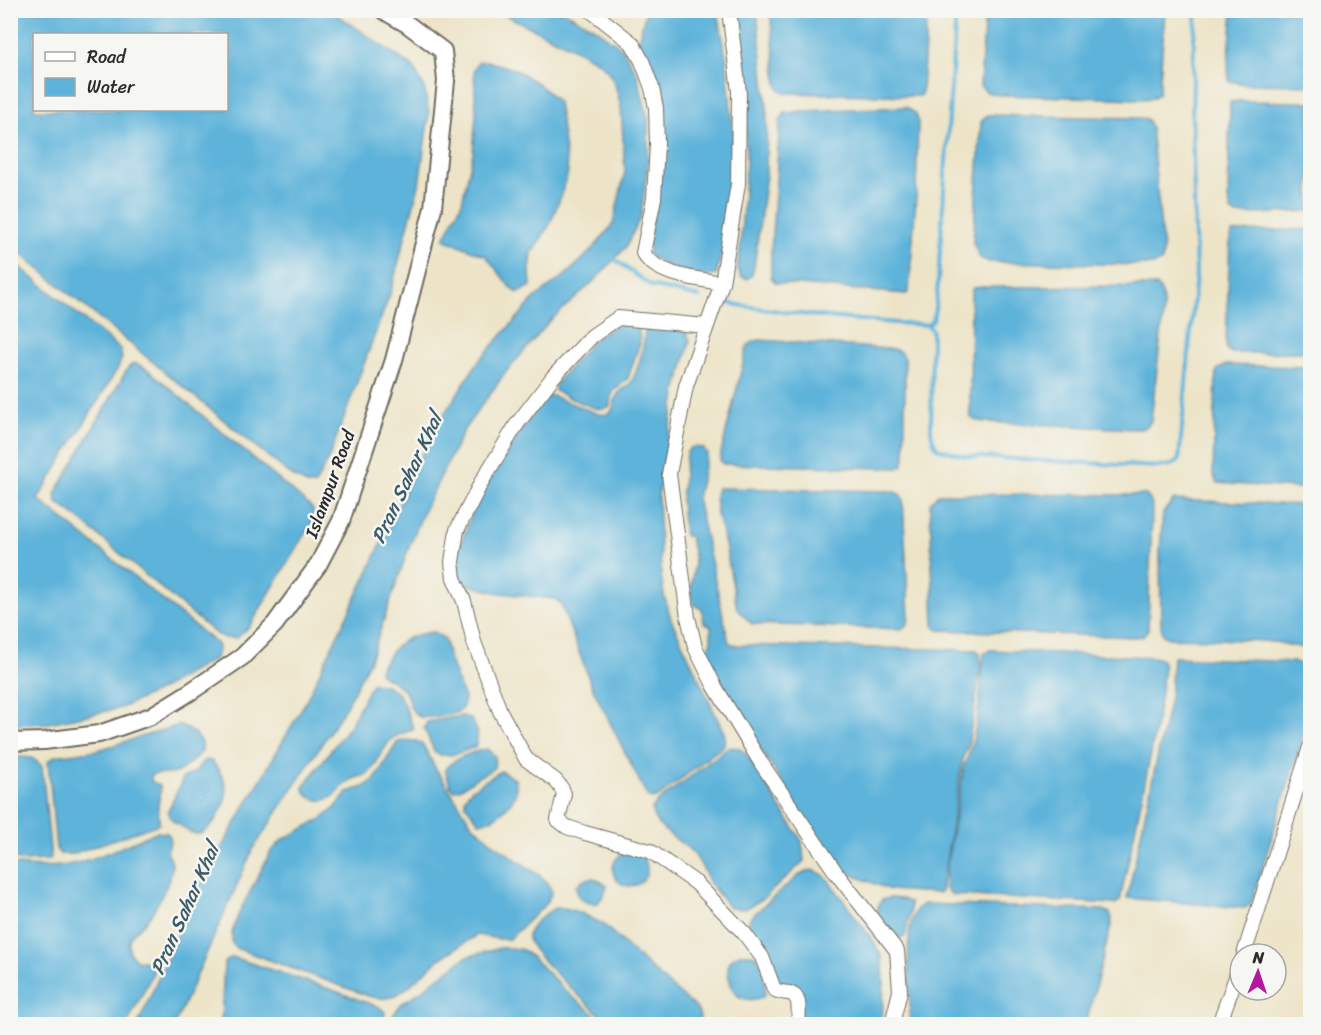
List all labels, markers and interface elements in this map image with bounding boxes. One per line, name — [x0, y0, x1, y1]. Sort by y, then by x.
legend — [33, 33, 228, 111]
text: Road — [87, 41, 127, 73]
text: Water — [87, 71, 136, 103]
water label: Pran Sahar Khal — [361, 403, 455, 549]
street label: Islampur Road — [295, 424, 365, 543]
water label: Pran Sahar Khal — [140, 833, 231, 981]
north arrow — [1228, 942, 1288, 1002]
text: N — [1251, 943, 1265, 972]

